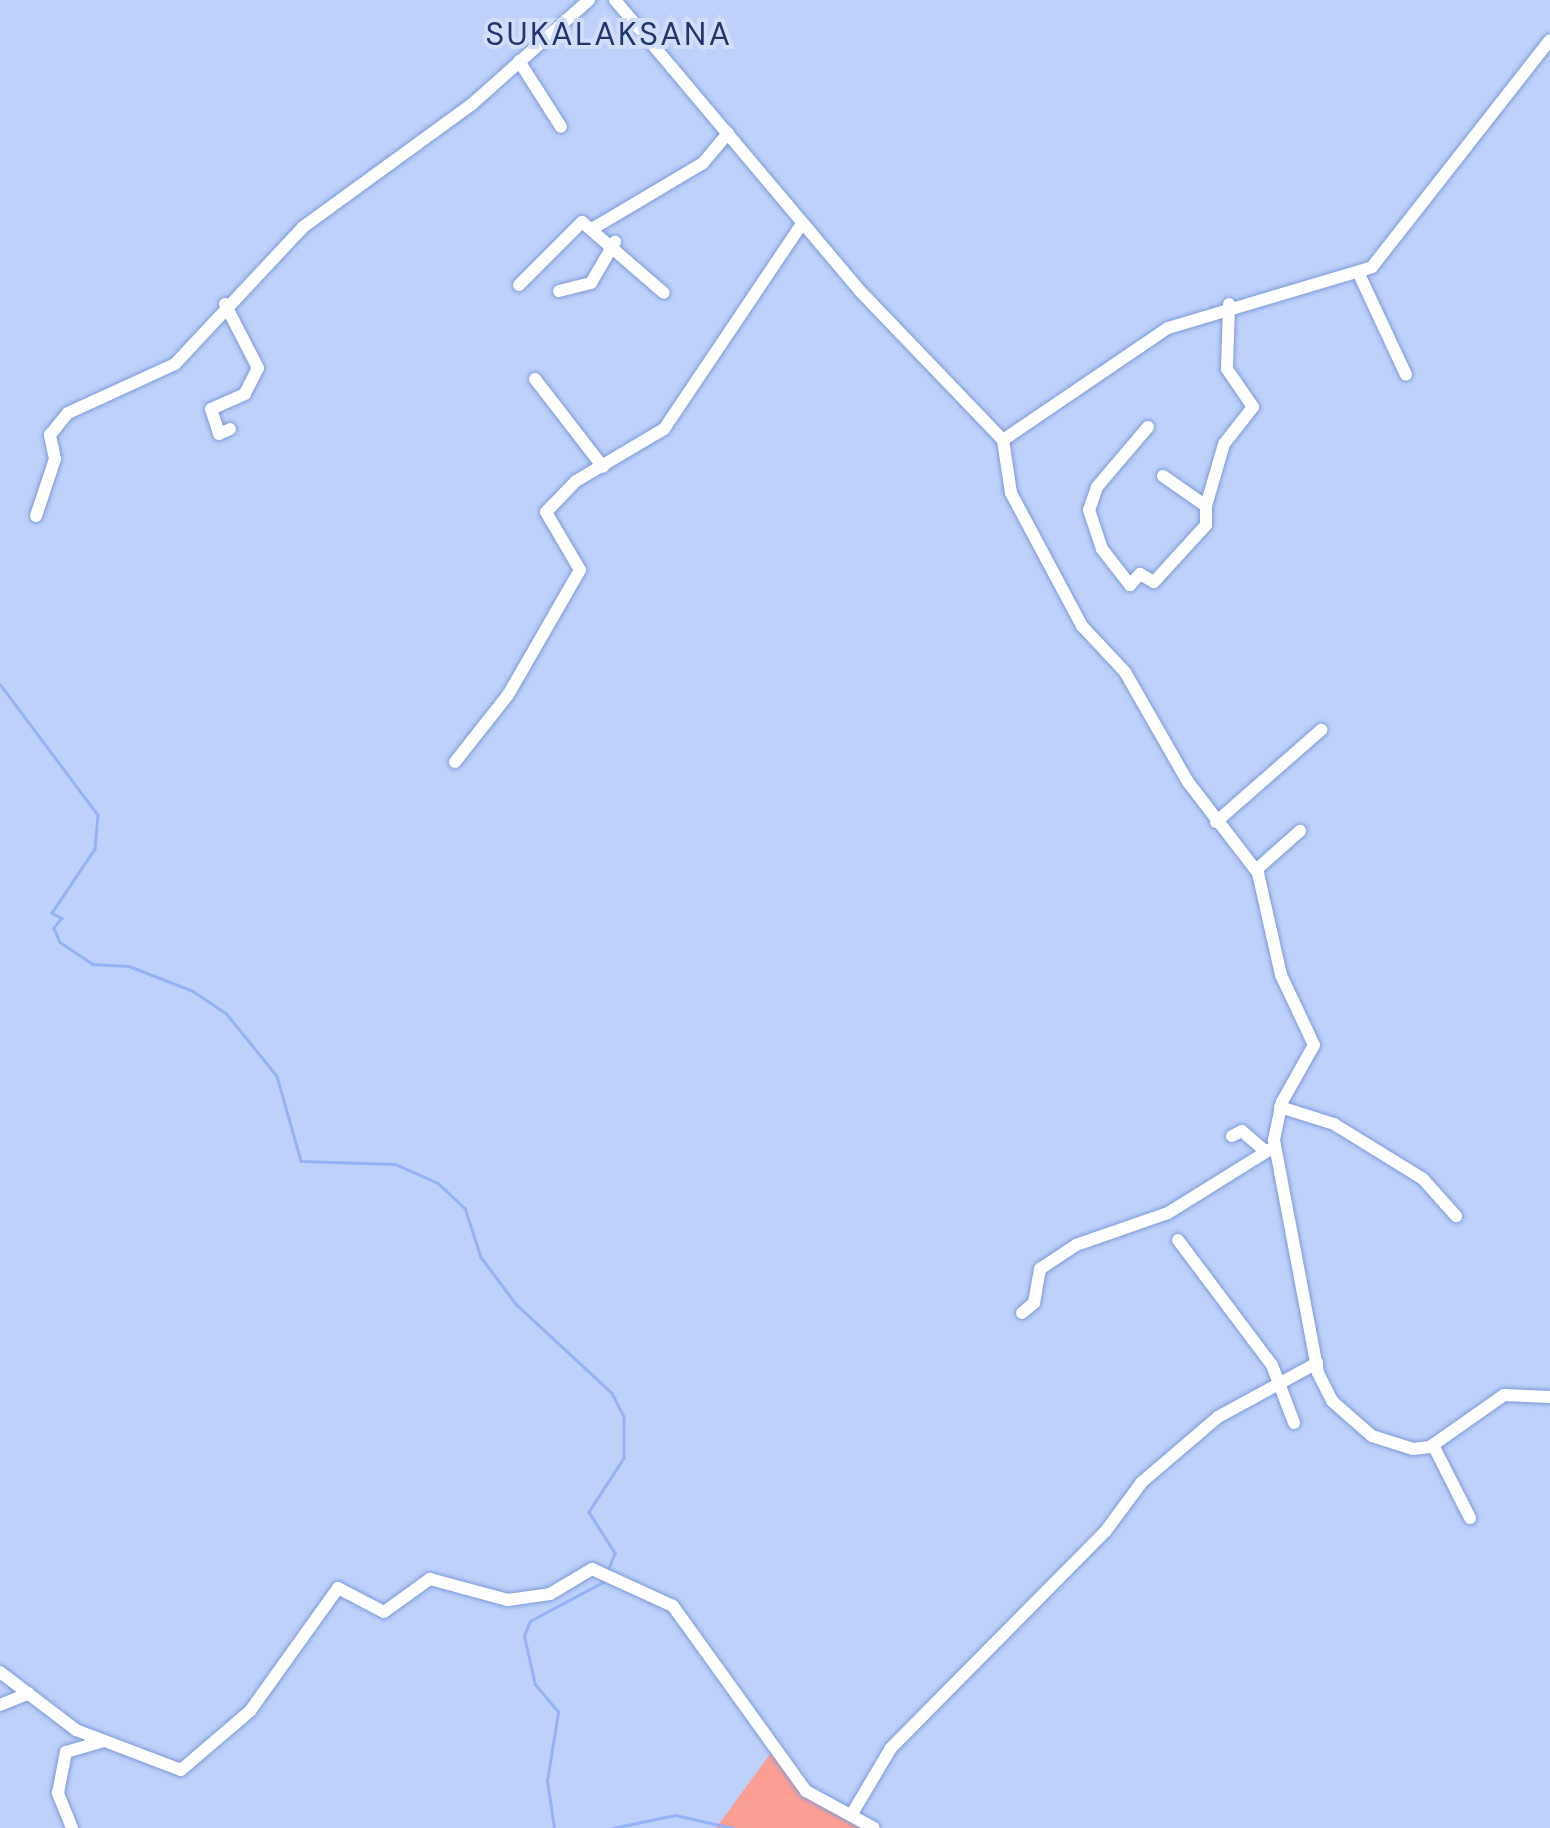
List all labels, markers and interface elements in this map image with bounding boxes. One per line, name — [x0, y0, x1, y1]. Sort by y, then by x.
district label: SUKALAKSANA — [486, 15, 732, 53]

